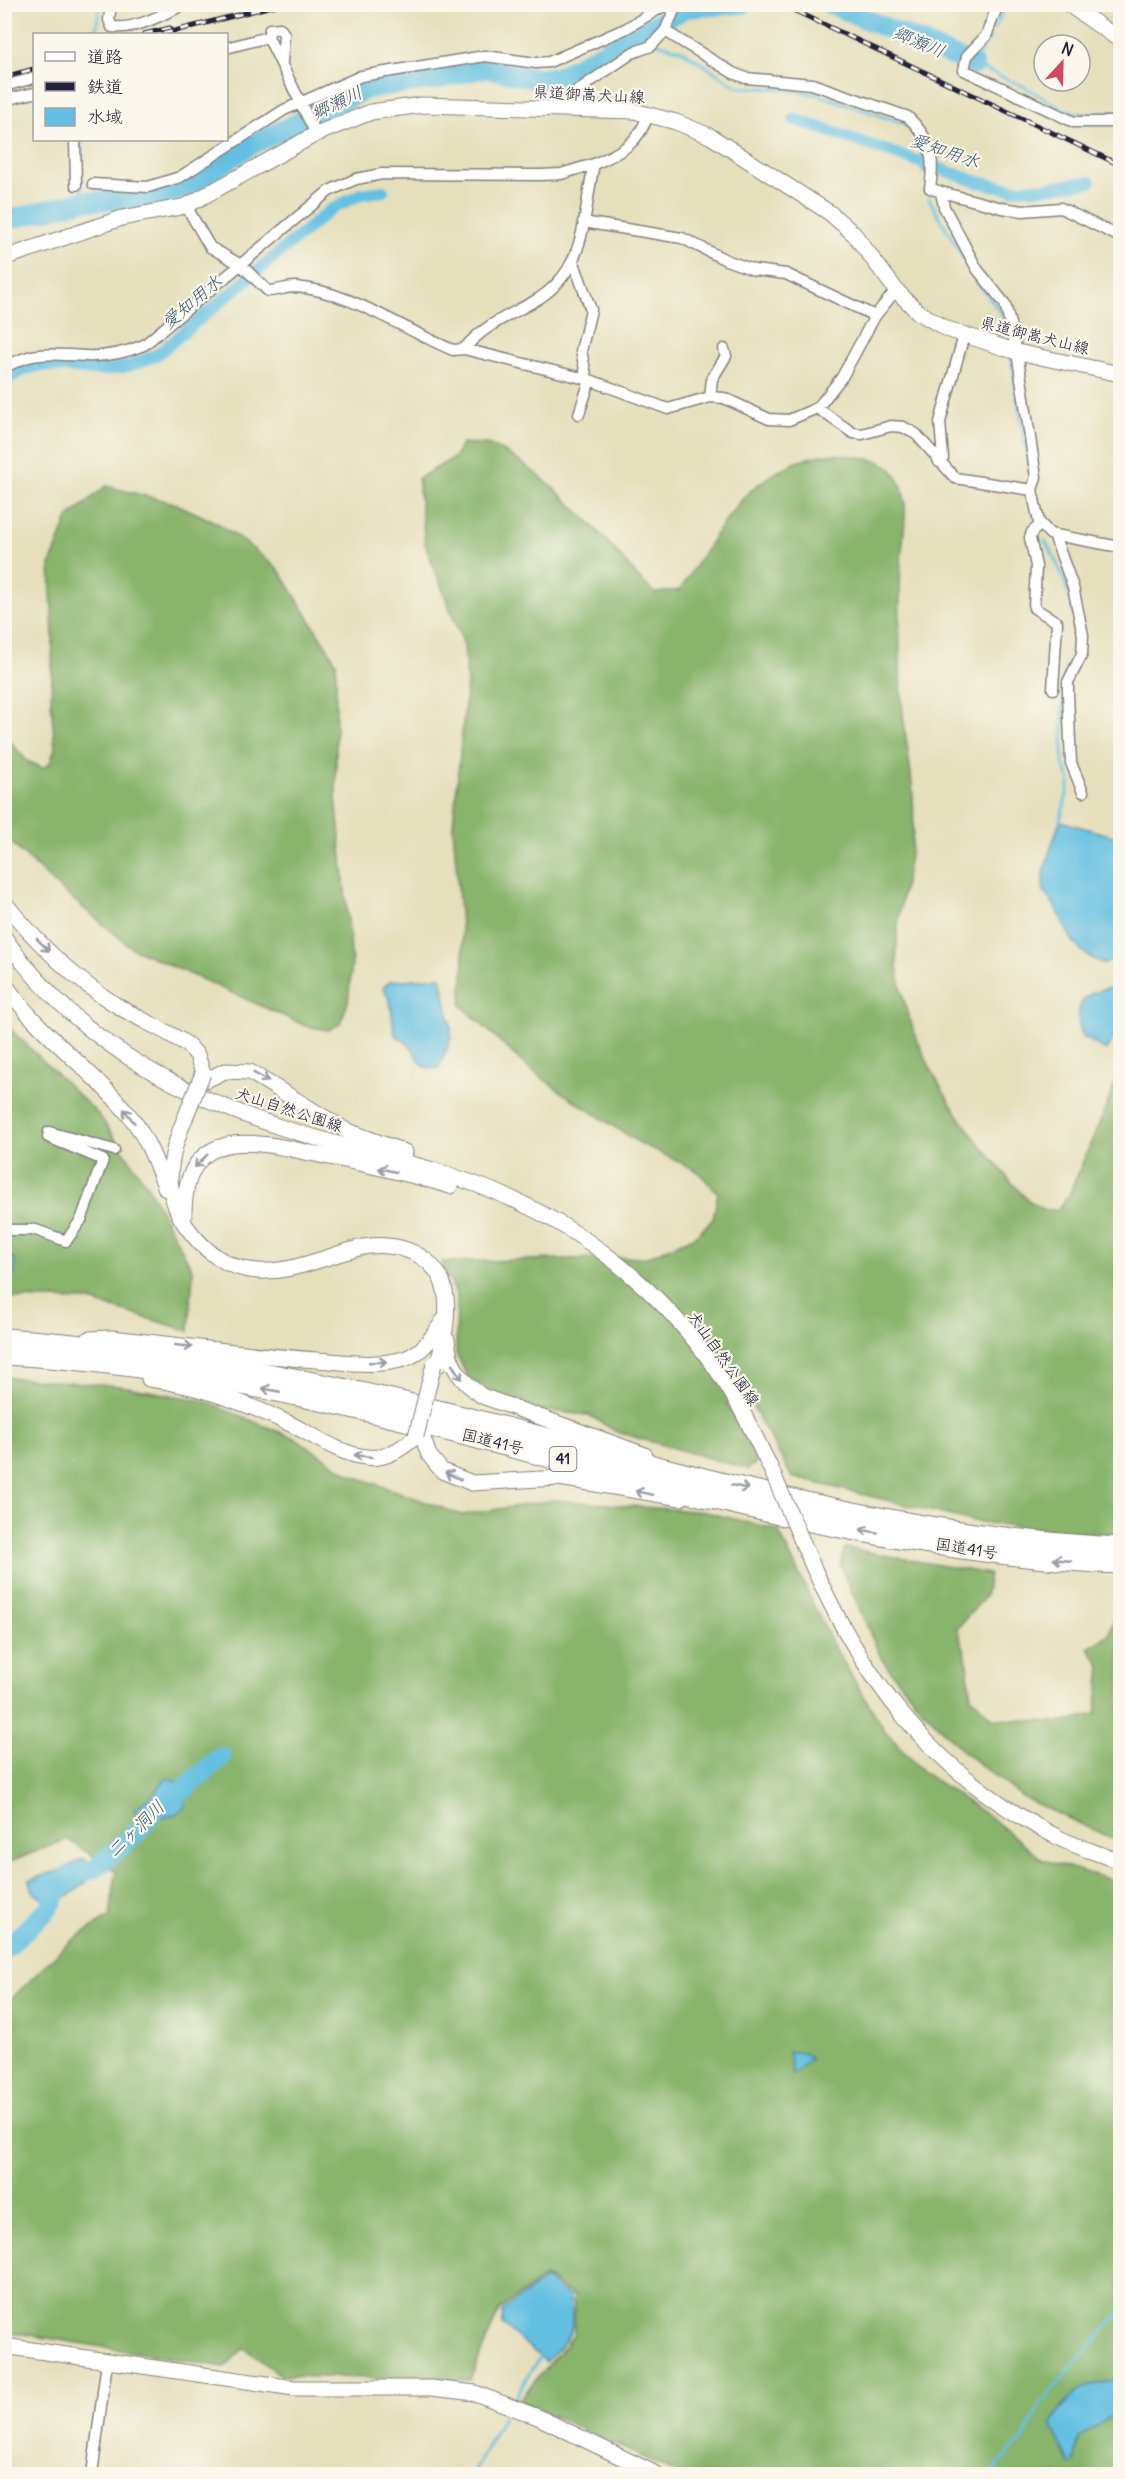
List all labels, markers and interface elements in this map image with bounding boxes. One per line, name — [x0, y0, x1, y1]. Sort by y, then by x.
water label: 郷瀬川 — [890, 20, 949, 63]
legend — [33, 33, 228, 141]
north arrow — [1032, 33, 1092, 93]
text: N — [1059, 38, 1076, 60]
text: 道路 — [87, 45, 123, 68]
text: 鉄道 — [87, 75, 123, 98]
water label: 郷瀬川 — [307, 80, 366, 125]
street label: 県道御嵩犬山線 — [533, 81, 645, 107]
text: 水域 — [87, 105, 123, 128]
water label: 愛知用水 — [907, 128, 983, 173]
water label: 愛知用水 — [157, 270, 227, 334]
street label: 県道御嵩犬山線 — [978, 312, 1092, 358]
one-way arrow — [36, 938, 50, 953]
one-way arrow — [251, 1072, 269, 1083]
street label: 犬山自然公園線 — [233, 1082, 345, 1136]
one-way arrow — [122, 1108, 135, 1124]
one-way arrow — [193, 1154, 208, 1168]
one-way arrow — [378, 1164, 397, 1176]
street label: 犬山自然公園線 — [684, 1306, 764, 1410]
one-way arrow — [173, 1341, 193, 1352]
one-way arrow — [367, 1357, 387, 1368]
one-way arrow — [451, 1363, 463, 1379]
one-way arrow — [262, 1384, 281, 1395]
street label: 国道41号 — [460, 1424, 526, 1458]
road number: 41 — [550, 1447, 576, 1471]
one-way arrow — [354, 1450, 374, 1461]
one-way arrow — [444, 1469, 462, 1481]
one-way arrow — [730, 1481, 749, 1493]
one-way arrow — [635, 1487, 655, 1498]
one-way arrow — [860, 1525, 880, 1536]
street label: 国道41号 — [934, 1533, 1000, 1563]
one-way arrow — [1053, 1554, 1073, 1565]
water label: 二ヶ洞川 — [102, 1795, 169, 1862]

